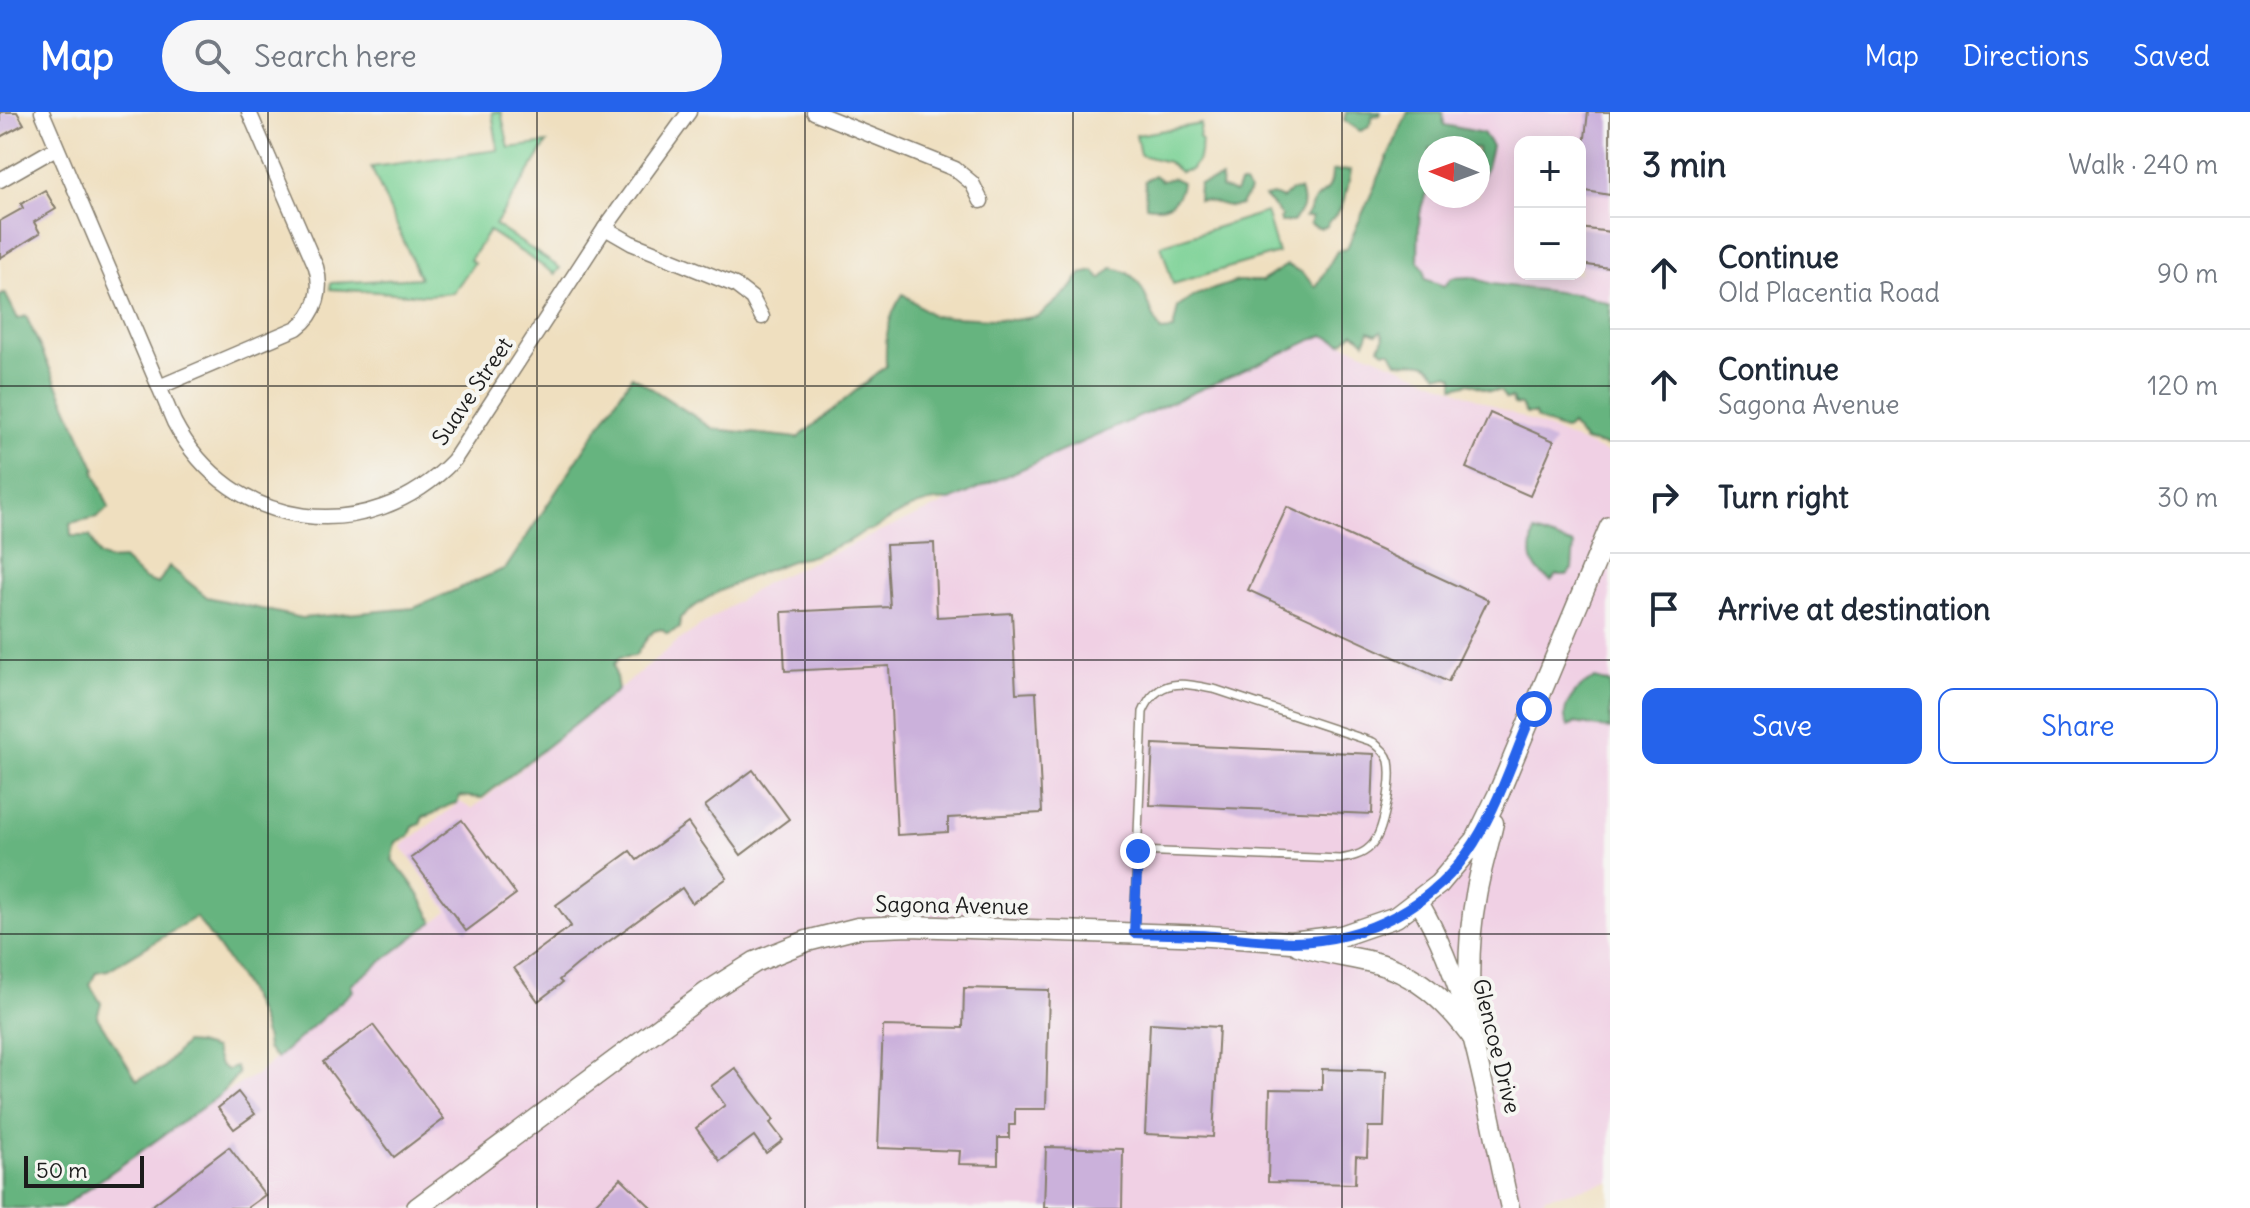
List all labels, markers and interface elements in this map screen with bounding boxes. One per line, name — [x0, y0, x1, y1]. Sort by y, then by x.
search box — [162, 20, 722, 92]
text: Map — [40, 33, 114, 80]
icon: search — [190, 34, 234, 78]
text: Search here — [254, 37, 417, 75]
text: Map — [1864, 38, 1919, 74]
text: Directions — [1963, 38, 2089, 74]
text: Saved — [2133, 38, 2210, 74]
north arrow — [1418, 136, 1490, 208]
map controls — [1514, 136, 1586, 280]
button: + — [1514, 136, 1586, 208]
text: 3 min — [1642, 143, 1727, 186]
text: Walk · 240 m — [2068, 148, 2218, 181]
button: − — [1514, 208, 1586, 280]
text: Continue — [1718, 238, 1839, 276]
icon: ahead — [1642, 251, 1686, 295]
text: 90 m — [2157, 257, 2218, 290]
text: Old Placentia Road — [1718, 276, 1940, 309]
street label: Suave Street — [426, 332, 518, 450]
text: Continue — [1718, 350, 1839, 388]
icon: ahead — [1642, 363, 1686, 407]
text: 120 m — [2147, 369, 2218, 402]
text: Sagona Avenue — [1718, 388, 1900, 421]
icon: right — [1642, 475, 1686, 519]
text: Turn right — [1718, 478, 1849, 516]
text: 30 m — [2157, 481, 2218, 514]
icon: arrive — [1642, 587, 1686, 631]
text: Arrive at destination — [1718, 590, 1990, 628]
button: Save — [1642, 688, 1922, 764]
button: Share — [1938, 688, 2218, 764]
route start — [1516, 691, 1552, 727]
route end — [1120, 833, 1156, 869]
street label: Sagona Avenue — [875, 890, 1029, 920]
street label: Glencoe Drive — [1467, 976, 1527, 1116]
scale bar — [24, 1152, 144, 1188]
text: 50 m — [36, 1156, 88, 1184]

